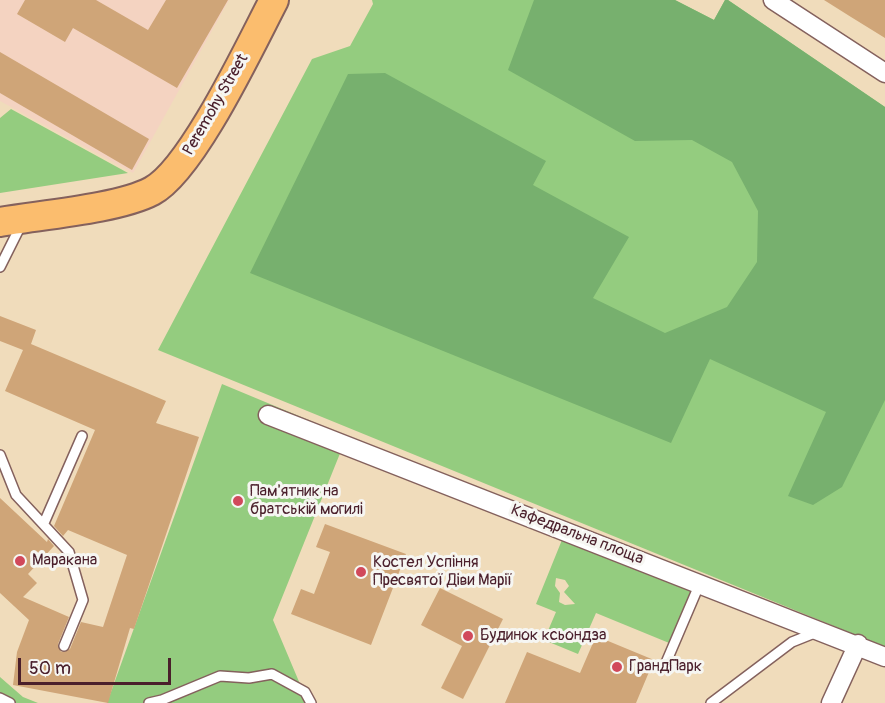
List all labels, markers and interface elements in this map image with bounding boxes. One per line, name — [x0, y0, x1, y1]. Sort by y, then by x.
street label: Peremohy Street — [179, 51, 253, 159]
place label: Пам'ятник на братській могилі — [250, 482, 363, 520]
marker: Пам'ятник на братській могилі — [231, 494, 245, 508]
street label: Кафедральна площа — [508, 501, 646, 569]
place label: Маракана — [32, 551, 97, 571]
place label: Костел Успіння Пресвятої Діви Марії — [373, 553, 513, 591]
marker: Маракана — [13, 554, 27, 568]
marker: Костел Успіння Пресвятої Діви Марії — [354, 565, 368, 579]
place label: Будинок ксьондза — [480, 626, 607, 646]
marker: Будинок ксьондза — [461, 629, 475, 643]
scale bar — [21, 646, 174, 684]
text: 50 m — [29, 657, 71, 680]
place label: ГрандПарк — [629, 657, 702, 677]
marker: ГрандПарк — [610, 660, 624, 674]

